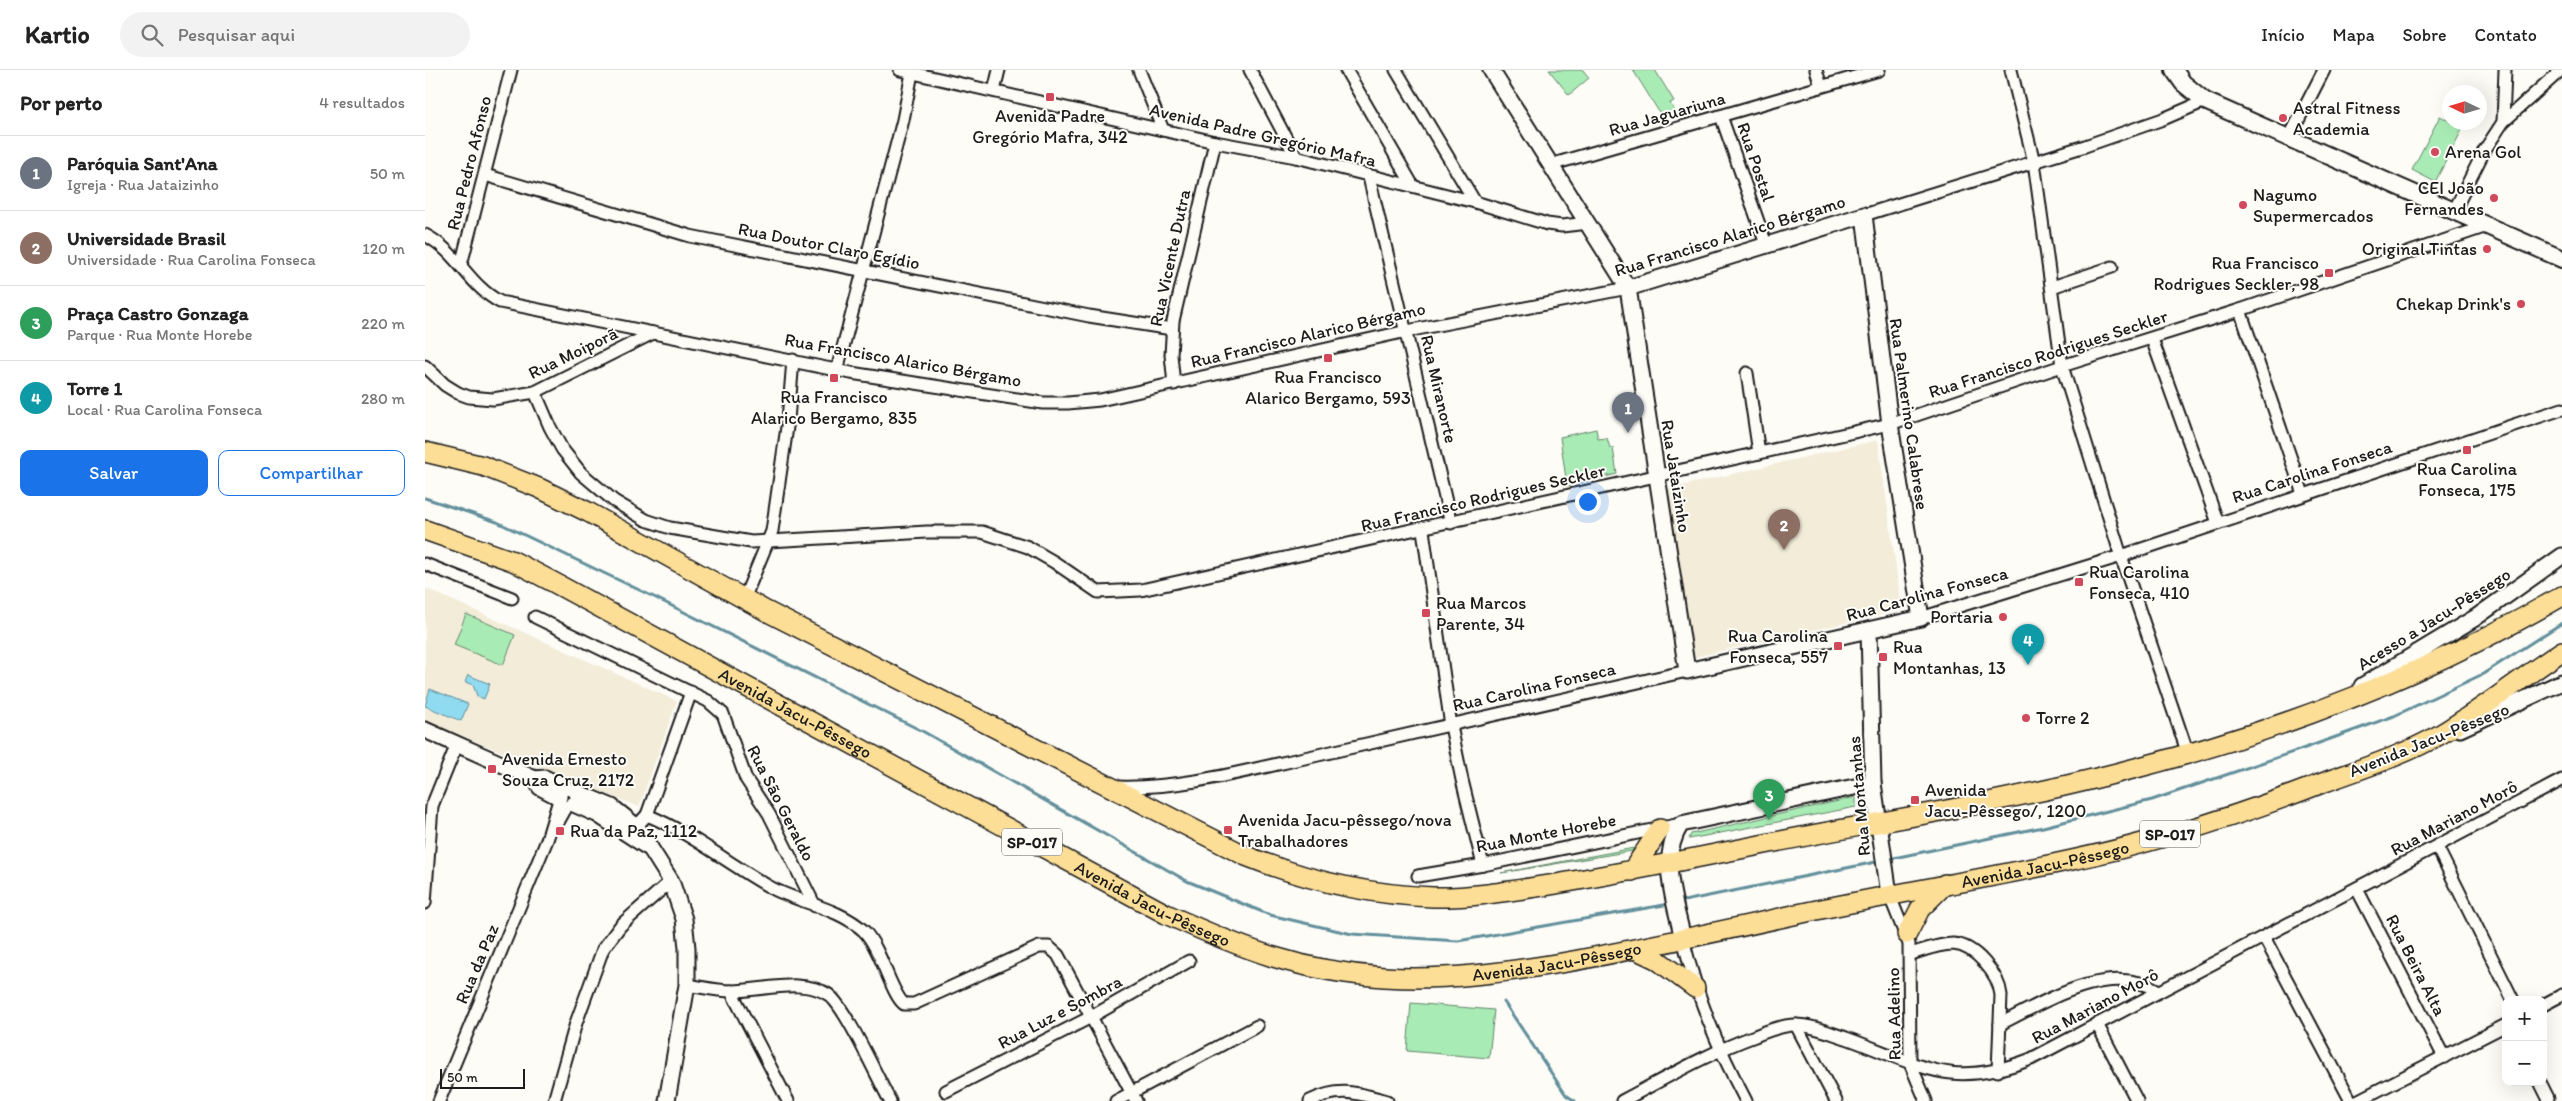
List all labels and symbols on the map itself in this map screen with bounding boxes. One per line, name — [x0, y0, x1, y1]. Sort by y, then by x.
north arrow — [2442, 85, 2487, 130]
street label: Rua Jaguariuna — [1606, 87, 1728, 141]
marker: Avenida Padre Gregório Mafra, 342 — [1044, 91, 1056, 103]
street label: Rua Pedro Afonso — [442, 94, 496, 232]
place label: Astral Fitness Academia — [2293, 97, 2400, 140]
street label: Avenida Padre Gregório Mafra — [1147, 98, 1379, 172]
place label: Avenida Padre Gregório Mafra, 342 — [972, 105, 1128, 148]
marker: Astral Fitness Academia — [2277, 112, 2289, 124]
street label: Rua Postal — [1732, 119, 1780, 205]
place label: Arena Gol — [2445, 141, 2521, 163]
marker: Arena Gol — [2429, 146, 2441, 158]
place label: CEI João Fernandes — [2404, 177, 2484, 220]
place label: Nagumo Supermercados — [2253, 184, 2373, 227]
street label: Rua Vicente Dutra — [1145, 187, 1195, 329]
street label: Rua Francisco Alarico Bérgamo — [1612, 190, 1848, 282]
marker: CEI João Fernandes — [2488, 192, 2500, 204]
marker: Nagumo Supermercados — [2237, 199, 2249, 211]
street label: Rua Doutor Claro Egídio — [736, 218, 922, 274]
place label: Original Tintas — [2362, 238, 2477, 260]
marker: Original Tintas — [2481, 243, 2493, 255]
place label: Rua Francisco Rodrigues Seckler, 98 — [2153, 252, 2319, 295]
marker: Rua Francisco Rodrigues Seckler, 98 — [2323, 267, 2335, 279]
place label: Chekap Drink's — [2396, 293, 2511, 315]
street label: Rua Francisco Alarico Bérgamo — [1188, 297, 1428, 373]
marker: Chekap Drink's — [2515, 298, 2527, 310]
street label: Rua Francisco Rodrigues Seckler — [1926, 305, 2171, 403]
street label: Rua Palmerino Calabrese — [1885, 317, 1933, 511]
street label: Rua Moiporã — [525, 322, 622, 384]
street label: Rua Francisco Alarico Bérgamo — [783, 328, 1023, 392]
street label: Rua Miranorte — [1416, 333, 1462, 445]
marker: Rua Francisco Alarico Bergamo, 593 — [1322, 352, 1334, 364]
place label: Rua Francisco Alarico Bergamo, 593 — [1245, 366, 1411, 409]
marker: Rua Francisco Alarico Bergamo, 835 — [828, 372, 840, 384]
place label: Rua Francisco Alarico Bergamo, 835 — [751, 386, 917, 429]
pin: 1 — [1612, 392, 1644, 433]
street label: Rua Jataizinho — [1656, 418, 1696, 534]
street label: Rua Carolina Fonseca — [2229, 436, 2395, 508]
marker: Rua Carolina Fonseca, 175 — [2461, 444, 2473, 456]
place label: Rua Carolina Fonseca, 175 — [2417, 458, 2518, 501]
street label: Rua Francisco Rodrigues Seckler — [1359, 459, 1608, 537]
your location — [1575, 489, 1601, 515]
pin: 2 — [1768, 509, 1800, 550]
place label: Rua Carolina Fonseca, 410 — [2089, 561, 2190, 604]
street label: Rua Carolina Fonseca — [1844, 562, 2011, 626]
street label: Acesso a Jacu-Pêssego — [2353, 563, 2515, 675]
marker: Rua Carolina Fonseca, 410 — [2073, 576, 2085, 588]
place label: Rua Marcos Parente, 34 — [1436, 592, 1526, 635]
place label: Portaria — [1930, 606, 1994, 628]
marker: Rua Marcos Parente, 34 — [1420, 607, 1432, 619]
marker: Portaria — [1997, 611, 2009, 623]
pin: 4 — [2012, 624, 2044, 665]
place label: Rua Carolina Fonseca, 557 — [1728, 625, 1829, 668]
place label: Rua Montanhas, 13 — [1893, 636, 2006, 679]
marker: Rua Carolina Fonseca, 557 — [1832, 640, 1844, 652]
marker: Rua Montanhas, 13 — [1877, 651, 1889, 663]
street label: Rua Carolina Fonseca — [1450, 657, 1618, 716]
street label: Avenida Jacu-Pêssego — [715, 663, 876, 764]
street label: Avenida Jacu-Pêssego — [2346, 698, 2512, 782]
place label: Torre 2 — [2036, 707, 2090, 729]
marker: Torre 2 — [2020, 712, 2032, 724]
street label: Rua Montanhas — [1843, 735, 1875, 857]
street label: Rua São Geraldo — [742, 741, 820, 865]
place label: Avenida Ernesto Souza Cruz, 2172 — [502, 748, 635, 791]
marker: Avenida Ernesto Souza Cruz, 2172 — [486, 763, 498, 775]
street label: Rua Mariano Morô — [2387, 775, 2521, 861]
pin: 3 — [1753, 779, 1785, 820]
place label: Avenida Jacu-Pêssego/, 1200 — [1925, 779, 2086, 822]
marker: Avenida Jacu-Pêssego/, 1200 — [1909, 794, 1921, 806]
place label: Avenida Jacu-pêssego/nova Trabalhadores — [1238, 809, 1452, 852]
street label: Rua Monte Horebe — [1474, 809, 1618, 857]
place label: Rua da Paz, 1112 — [570, 820, 698, 842]
road number: SP-017 — [2140, 821, 2200, 848]
marker: Avenida Jacu-pêssego/nova Trabalhadores — [1222, 824, 1234, 836]
marker: Rua da Paz, 1112 — [554, 825, 566, 837]
road number: SP-017 — [1002, 829, 1062, 856]
street label: Avenida Jacu-Pêssego — [1959, 836, 2131, 893]
street label: Avenida Jacu-Pêssego — [1071, 856, 1233, 952]
street label: Rua Beira Alta — [2381, 910, 2451, 1020]
street label: Rua da Paz — [450, 921, 504, 1007]
street label: Avenida Jacu-Pêssego — [1471, 937, 1643, 986]
street label: Rua Mariano Morô — [2028, 963, 2162, 1049]
street label: Rua Adelino — [1882, 967, 1906, 1061]
street label: Rua Luz e Sombra — [994, 970, 1126, 1054]
scale bar — [440, 1066, 525, 1089]

